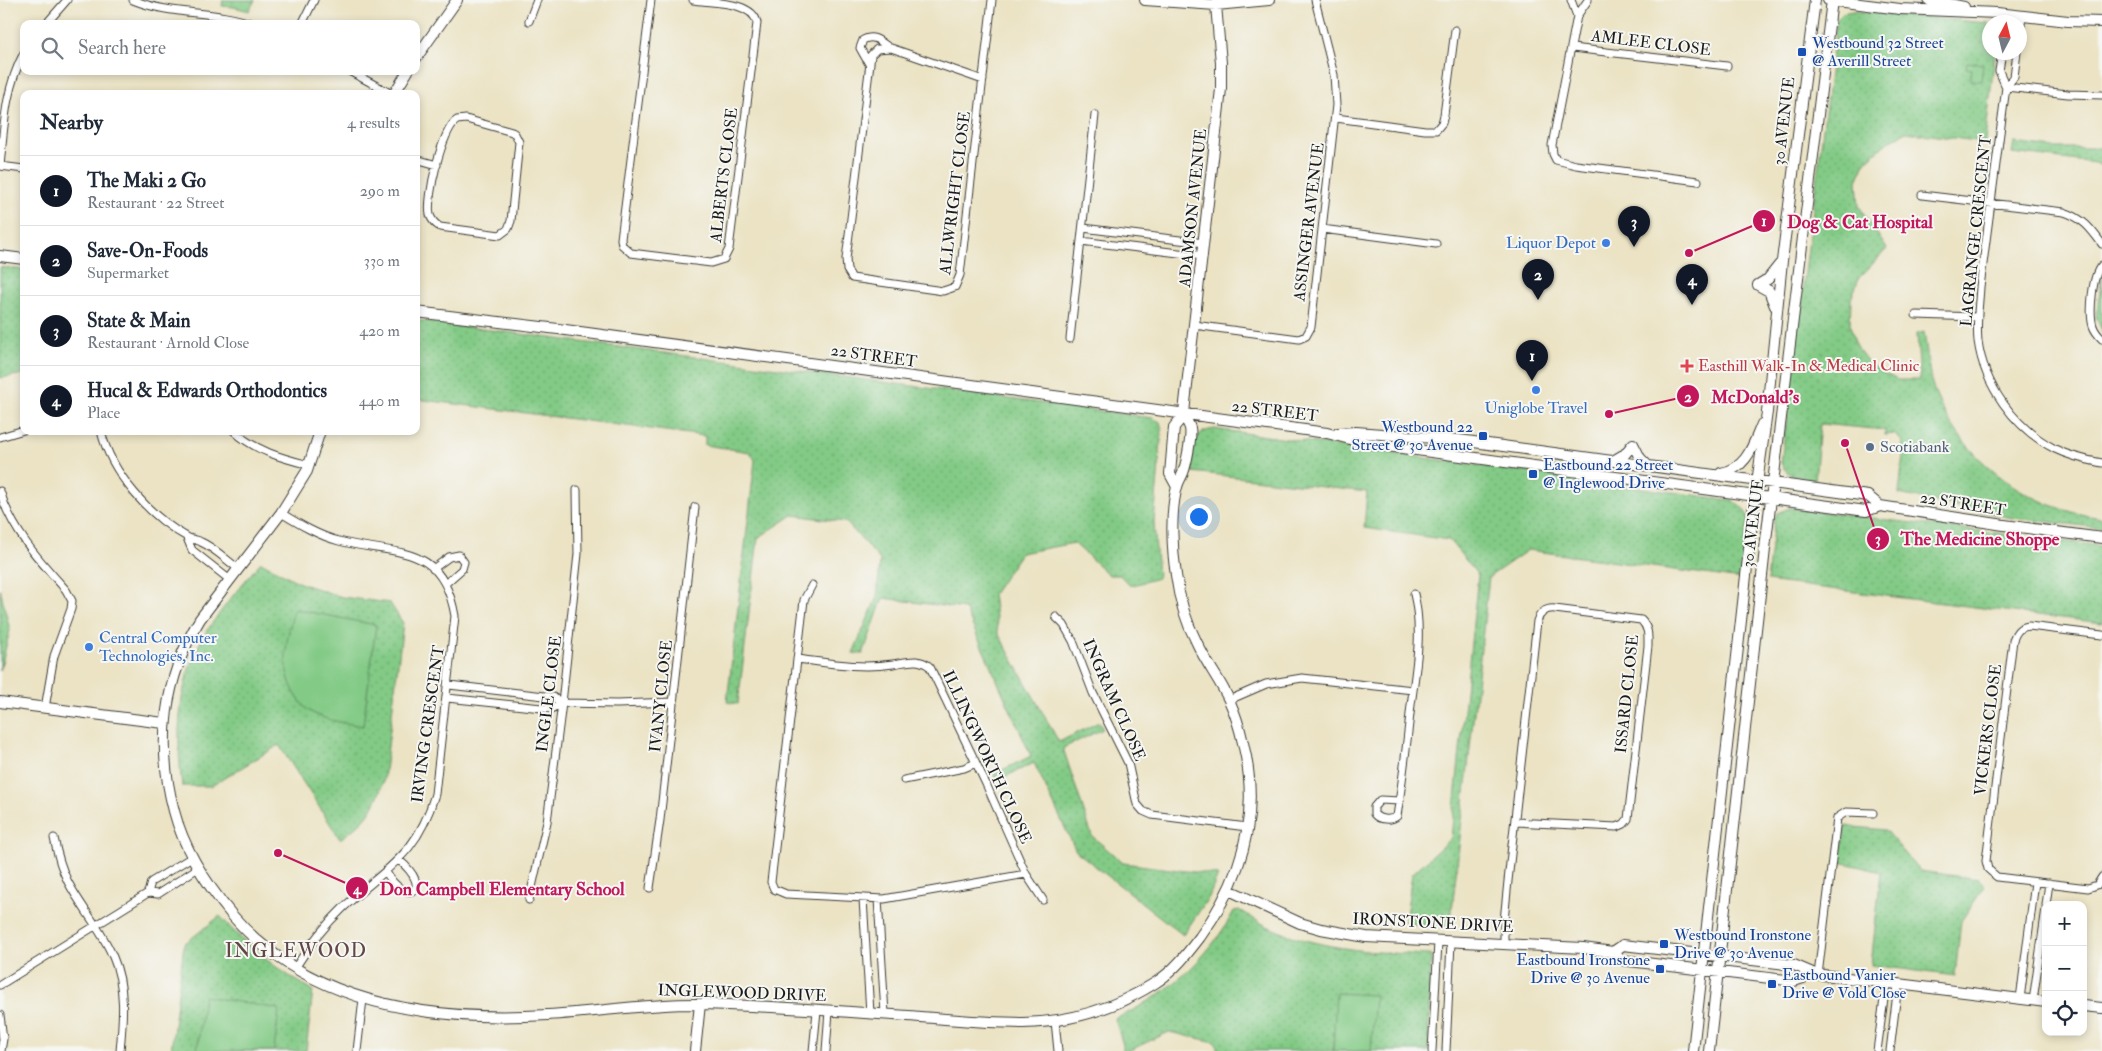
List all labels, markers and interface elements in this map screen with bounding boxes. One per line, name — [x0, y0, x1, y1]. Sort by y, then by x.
north arrow — [1982, 15, 2027, 60]
search box — [20, 20, 420, 75]
street label: AMLEE CLOSE — [1589, 26, 1712, 60]
place label: Westbound 32 Street @ Averill Street — [1811, 33, 1944, 71]
icon: search — [38, 34, 66, 62]
text: Search here — [78, 36, 166, 60]
marker: Westbound 32 Street @ Averill Street — [1796, 46, 1808, 58]
street label: 30 AVENUE — [1769, 76, 1799, 166]
street label: ALBERTS CLOSE — [706, 106, 742, 245]
text: Nearby — [40, 109, 103, 136]
street label: ALLWRIGHT CLOSE — [935, 110, 975, 277]
text: 4 results — [347, 113, 400, 133]
street label: ADAMSON AVENUE — [1175, 128, 1211, 289]
street label: LAGRANGE CRESCENT — [1956, 134, 1996, 328]
street label: ASSINGER AVENUE — [1289, 142, 1329, 303]
text: The Maki 2 Go — [87, 169, 206, 193]
text: 1 — [53, 181, 59, 201]
text: 290 m — [360, 181, 400, 201]
text: Restaurant · 22 Street — [87, 193, 224, 213]
callout: Dog & Cat Hospital — [1752, 205, 1943, 238]
pin: 3 — [1618, 206, 1650, 247]
text: Dog & Cat Hospital — [1787, 211, 1933, 234]
text: 1 — [1761, 212, 1767, 231]
place label: Liquor Depot — [1506, 233, 1596, 254]
marker: Liquor Depot — [1600, 237, 1612, 249]
text: Save-On-Foods — [87, 239, 208, 263]
text: 2 — [52, 251, 60, 271]
text: 330 m — [364, 251, 400, 271]
pin: 2 — [1522, 259, 1554, 300]
text: Supermarket — [87, 263, 169, 283]
pin: 4 — [1676, 264, 1708, 305]
text: State & Main — [87, 309, 190, 333]
text: 3 — [53, 321, 59, 341]
text: 420 m — [359, 321, 400, 341]
text: Restaurant · Arnold Close — [87, 333, 249, 353]
street label: 22 STREET — [830, 340, 918, 372]
pin: 1 — [1516, 340, 1548, 381]
place label: Easthill Walk-In & Medical Clinic — [1698, 356, 1920, 376]
marker: Easthill Walk-In & Medical Clinic — [1680, 359, 1694, 373]
text: Hucal & Edwards Orthodontics — [87, 379, 327, 403]
callout: McDonald's — [1676, 380, 1809, 413]
marker: Uniglobe Travel — [1530, 384, 1542, 396]
text: McDonald's — [1710, 386, 1799, 409]
text: 2 — [1684, 388, 1692, 407]
text: 4 — [52, 391, 60, 411]
text: 440 m — [359, 391, 400, 411]
street label: 22 STREET — [1231, 396, 1319, 426]
place label: Uniglobe Travel — [1484, 398, 1588, 418]
text: Place — [87, 403, 120, 423]
place label: Westbound 22 Street @ 30 Avenue — [1351, 417, 1473, 455]
marker: Westbound 22 Street @ 30 Avenue — [1477, 430, 1489, 442]
place label: Scotiabank — [1880, 437, 1950, 457]
marker: Scotiabank — [1864, 441, 1876, 453]
place label: Eastbound 22 Street @ Inglewood Drive — [1543, 455, 1673, 493]
marker: Eastbound 22 Street @ Inglewood Drive — [1527, 468, 1539, 480]
street label: 30 AVENUE — [1738, 478, 1768, 568]
street label: 22 STREET — [1919, 487, 2008, 521]
your location — [1186, 504, 1212, 530]
callout: The Medicine Shoppe — [1865, 522, 2069, 555]
text: The Medicine Shoppe — [1900, 528, 2060, 551]
text: 3 — [1875, 530, 1881, 549]
place label: Central Computer Technologies, Inc. — [99, 628, 217, 666]
street label: ISSARD CLOSE — [1611, 634, 1643, 754]
street label: INGLE CLOSE — [532, 635, 566, 753]
street label: INGRAM CLOSE — [1078, 636, 1150, 764]
street label: IVANY CLOSE — [645, 639, 677, 753]
marker: Central Computer Technologies, Inc. — [83, 641, 95, 653]
street label: IRVING CRESCENT — [407, 644, 449, 804]
street label: VICKERS CLOSE — [1970, 663, 2006, 797]
street label: ILLINGWORTH CLOSE — [938, 667, 1036, 847]
callout: Don Campbell Elementary School — [345, 872, 635, 905]
text: Don Campbell Elementary School — [379, 878, 625, 901]
text: 4 — [352, 880, 362, 899]
map controls — [2042, 901, 2087, 1036]
button: + — [2042, 901, 2087, 946]
street label: IRONSTONE DRIVE — [1352, 909, 1514, 937]
place label: Westbound Ironstone Drive @ 30 Avenue — [1673, 925, 1811, 963]
marker: Westbound Ironstone Drive @ 30 Avenue — [1658, 938, 1670, 950]
district label: INGLEWOOD — [225, 939, 367, 963]
button: − — [2042, 946, 2087, 991]
place label: Eastbound Ironstone Drive @ 30 Avenue — [1516, 950, 1650, 988]
marker: Eastbound Ironstone Drive @ 30 Avenue — [1654, 963, 1666, 975]
place label: Eastbound Vanier Drive @ Vold Close — [1782, 965, 1906, 1003]
marker: Eastbound Vanier Drive @ Vold Close — [1766, 978, 1778, 990]
street label: INGLEWOOD DRIVE — [657, 980, 827, 1006]
button: locate — [2042, 991, 2087, 1036]

